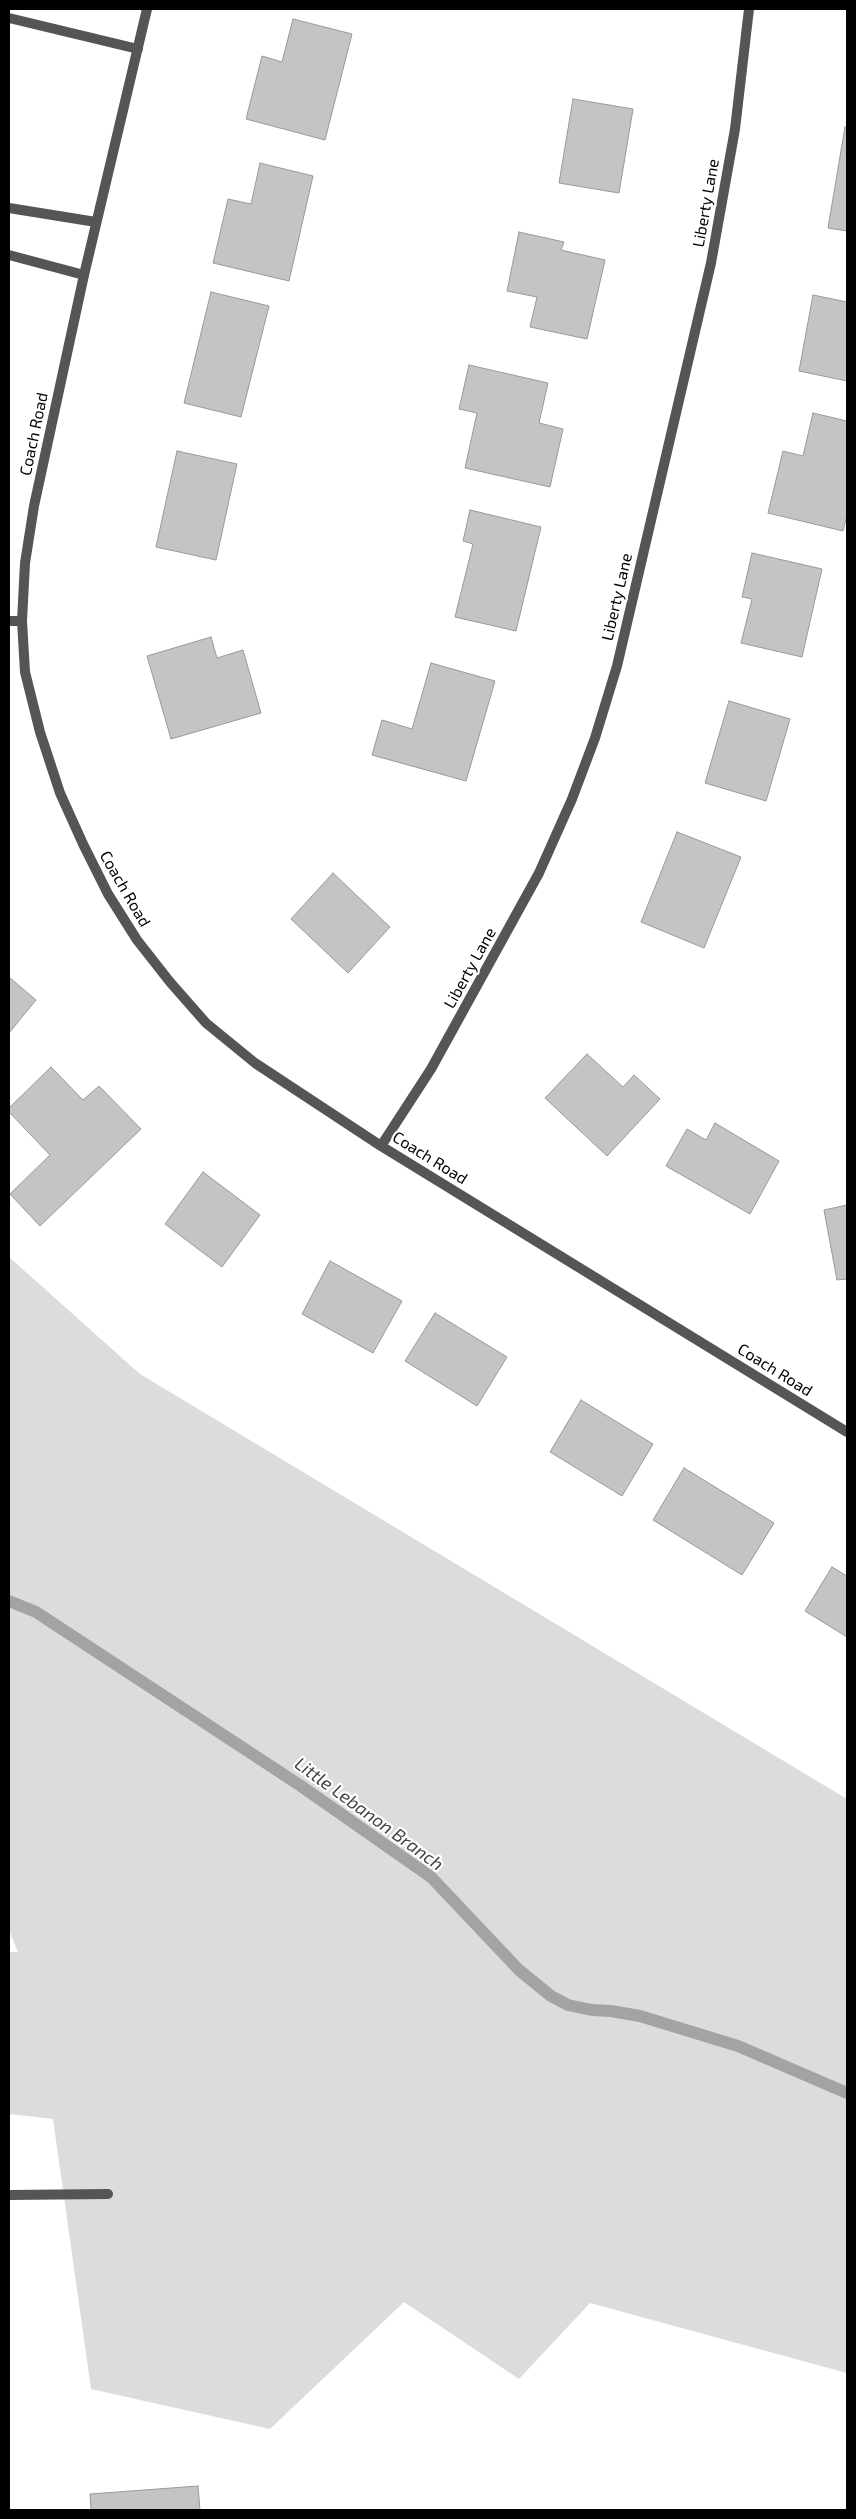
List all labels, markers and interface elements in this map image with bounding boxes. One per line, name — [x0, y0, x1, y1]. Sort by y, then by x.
street label: Liberty Lane — [689, 157, 723, 249]
street label: Coach Road — [16, 391, 52, 477]
street label: Liberty Lane — [598, 551, 636, 643]
street label: Coach Road — [96, 848, 154, 930]
street label: Liberty Lane — [440, 924, 500, 1012]
street label: Coach Road — [389, 1127, 471, 1189]
street label: Coach Road — [734, 1339, 816, 1401]
water label: Little Lebanon Branch — [291, 1753, 447, 1875]

